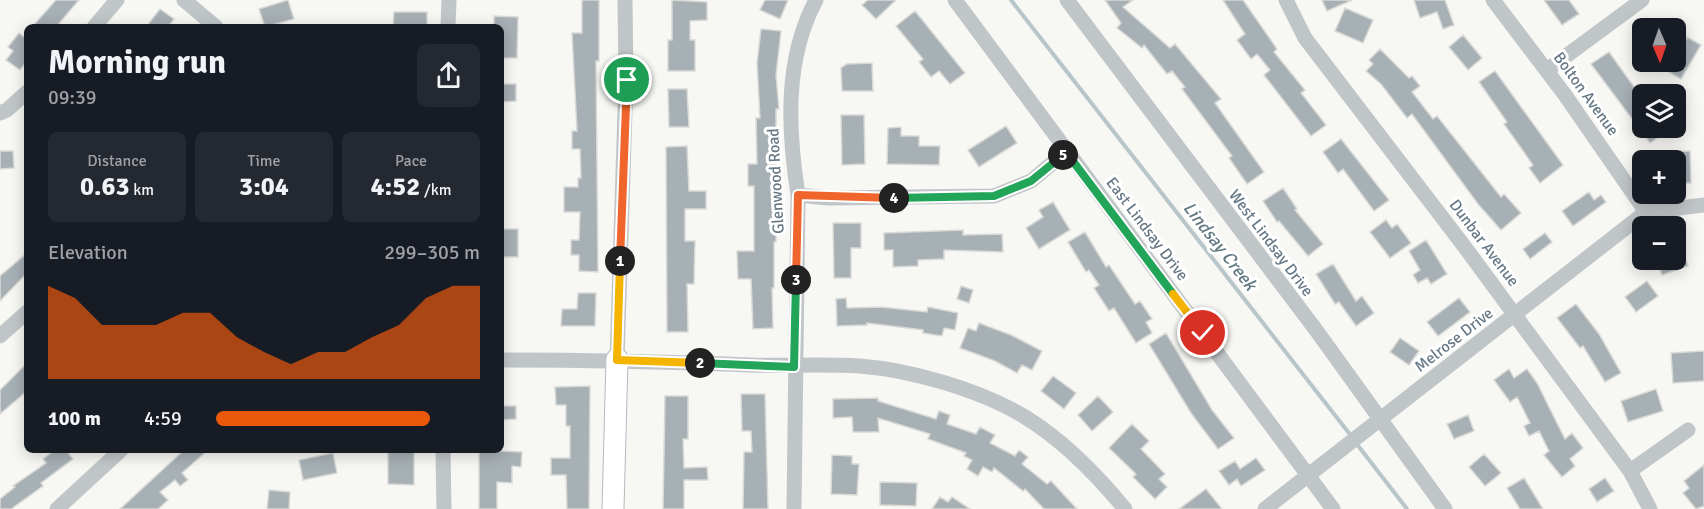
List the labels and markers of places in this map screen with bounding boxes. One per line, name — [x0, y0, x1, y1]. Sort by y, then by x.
pin — [601, 54, 652, 105]
pin: 5 — [1048, 140, 1078, 170]
pin: 4 — [879, 183, 909, 213]
pin: 1 — [605, 246, 635, 276]
pin: 3 — [781, 265, 811, 295]
pin — [1177, 307, 1228, 358]
pin: 2 — [685, 348, 715, 378]

